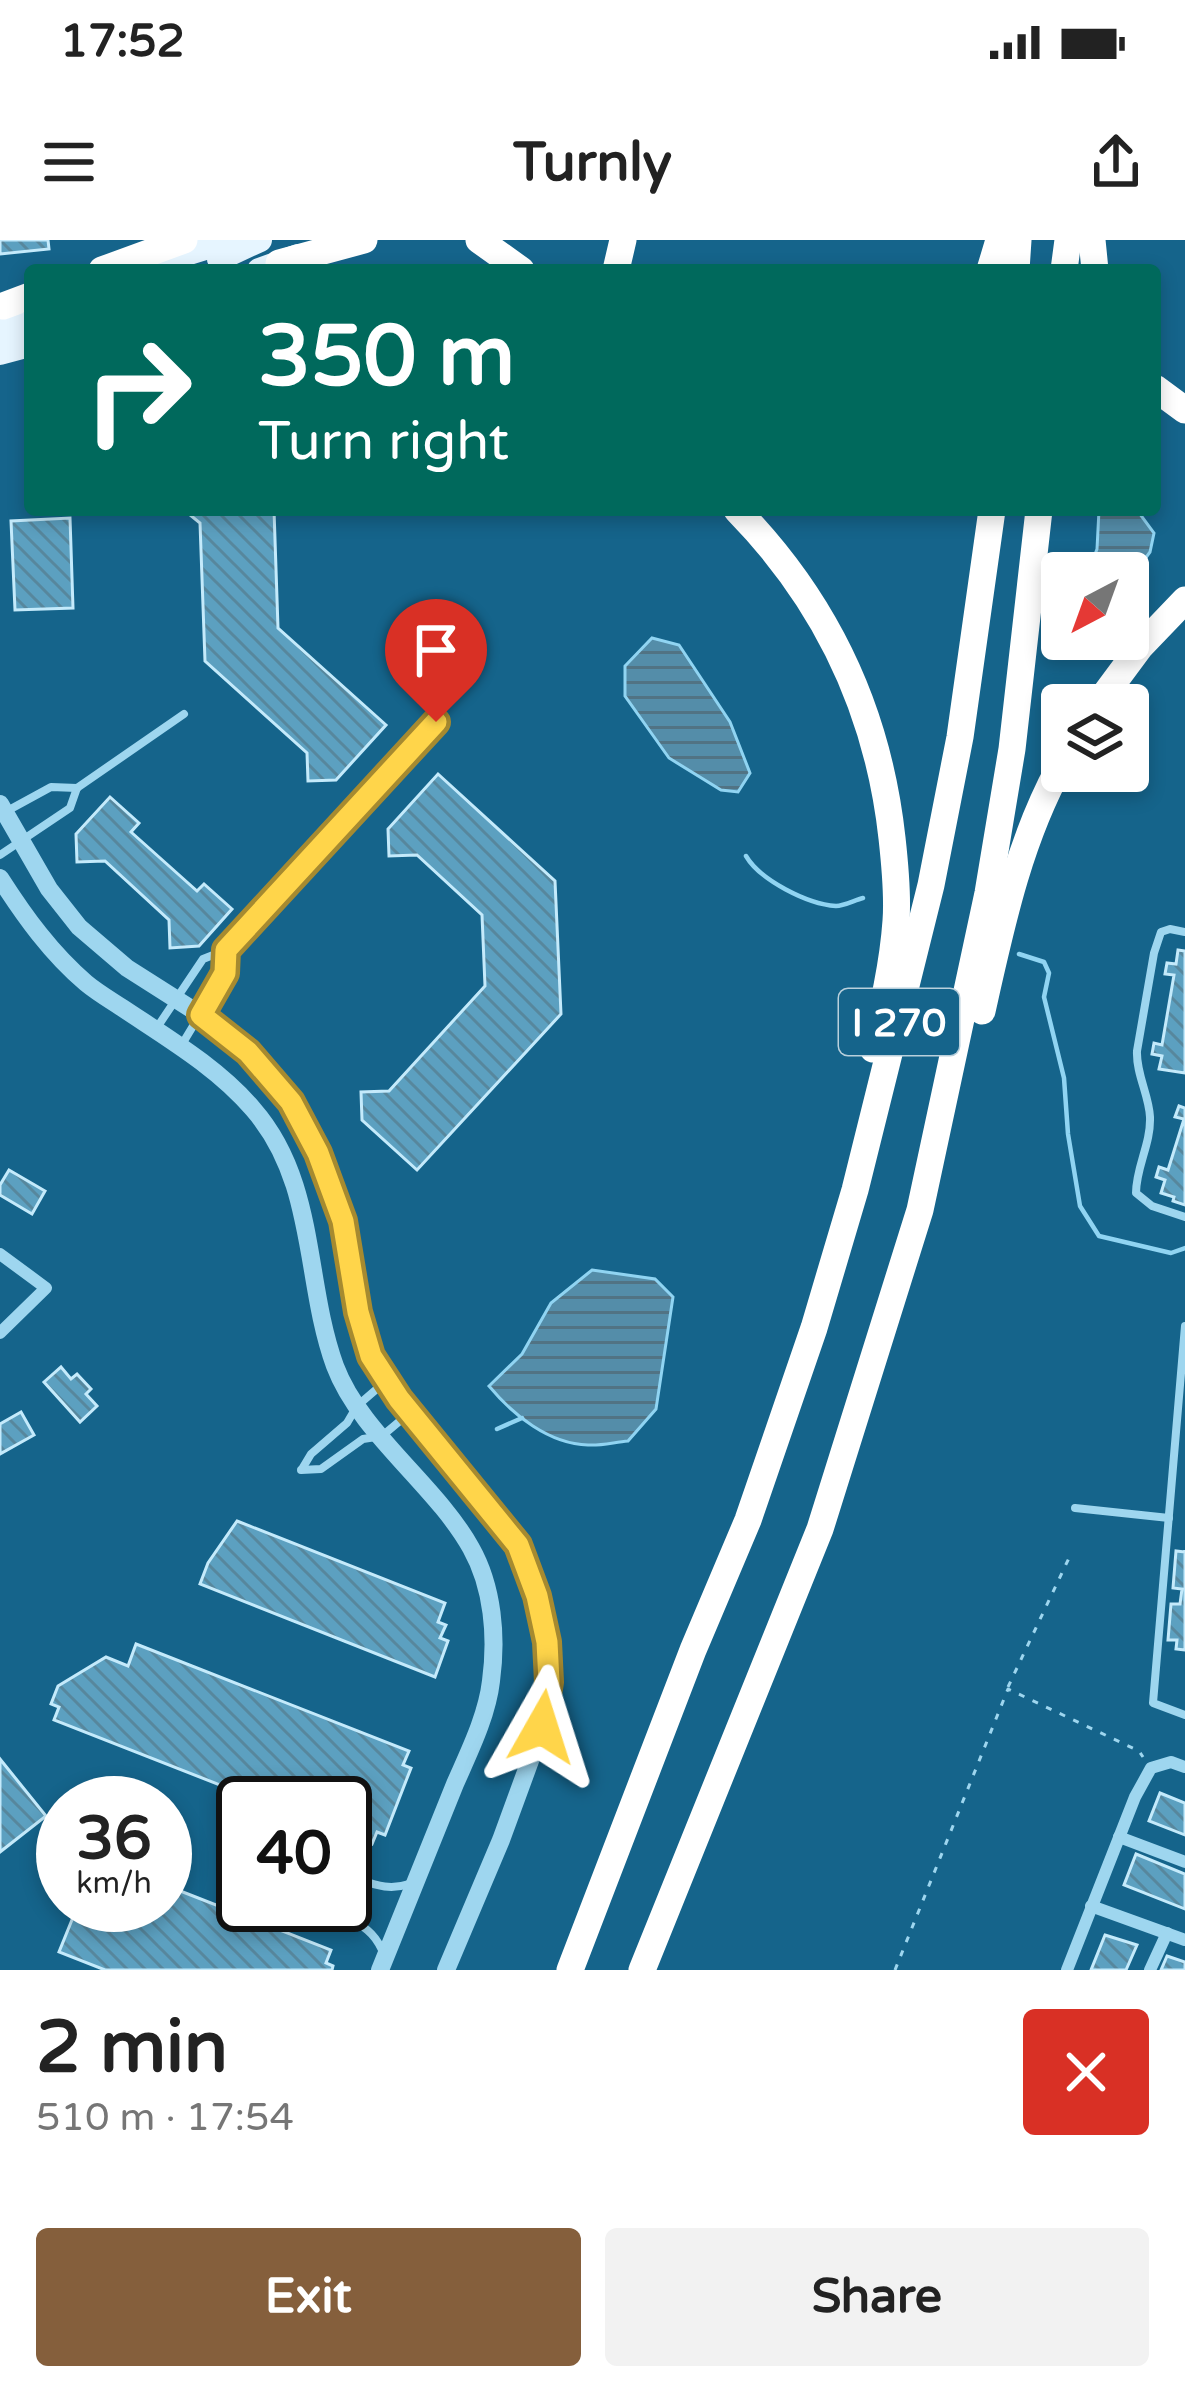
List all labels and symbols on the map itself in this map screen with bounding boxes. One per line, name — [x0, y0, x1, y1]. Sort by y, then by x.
north arrow — [1041, 552, 1149, 660]
pin — [385, 599, 487, 722]
road number: I 270 — [839, 989, 959, 1055]
position arrow — [479, 1664, 605, 1790]
speed limit sign: 40 — [216, 1776, 372, 1932]

